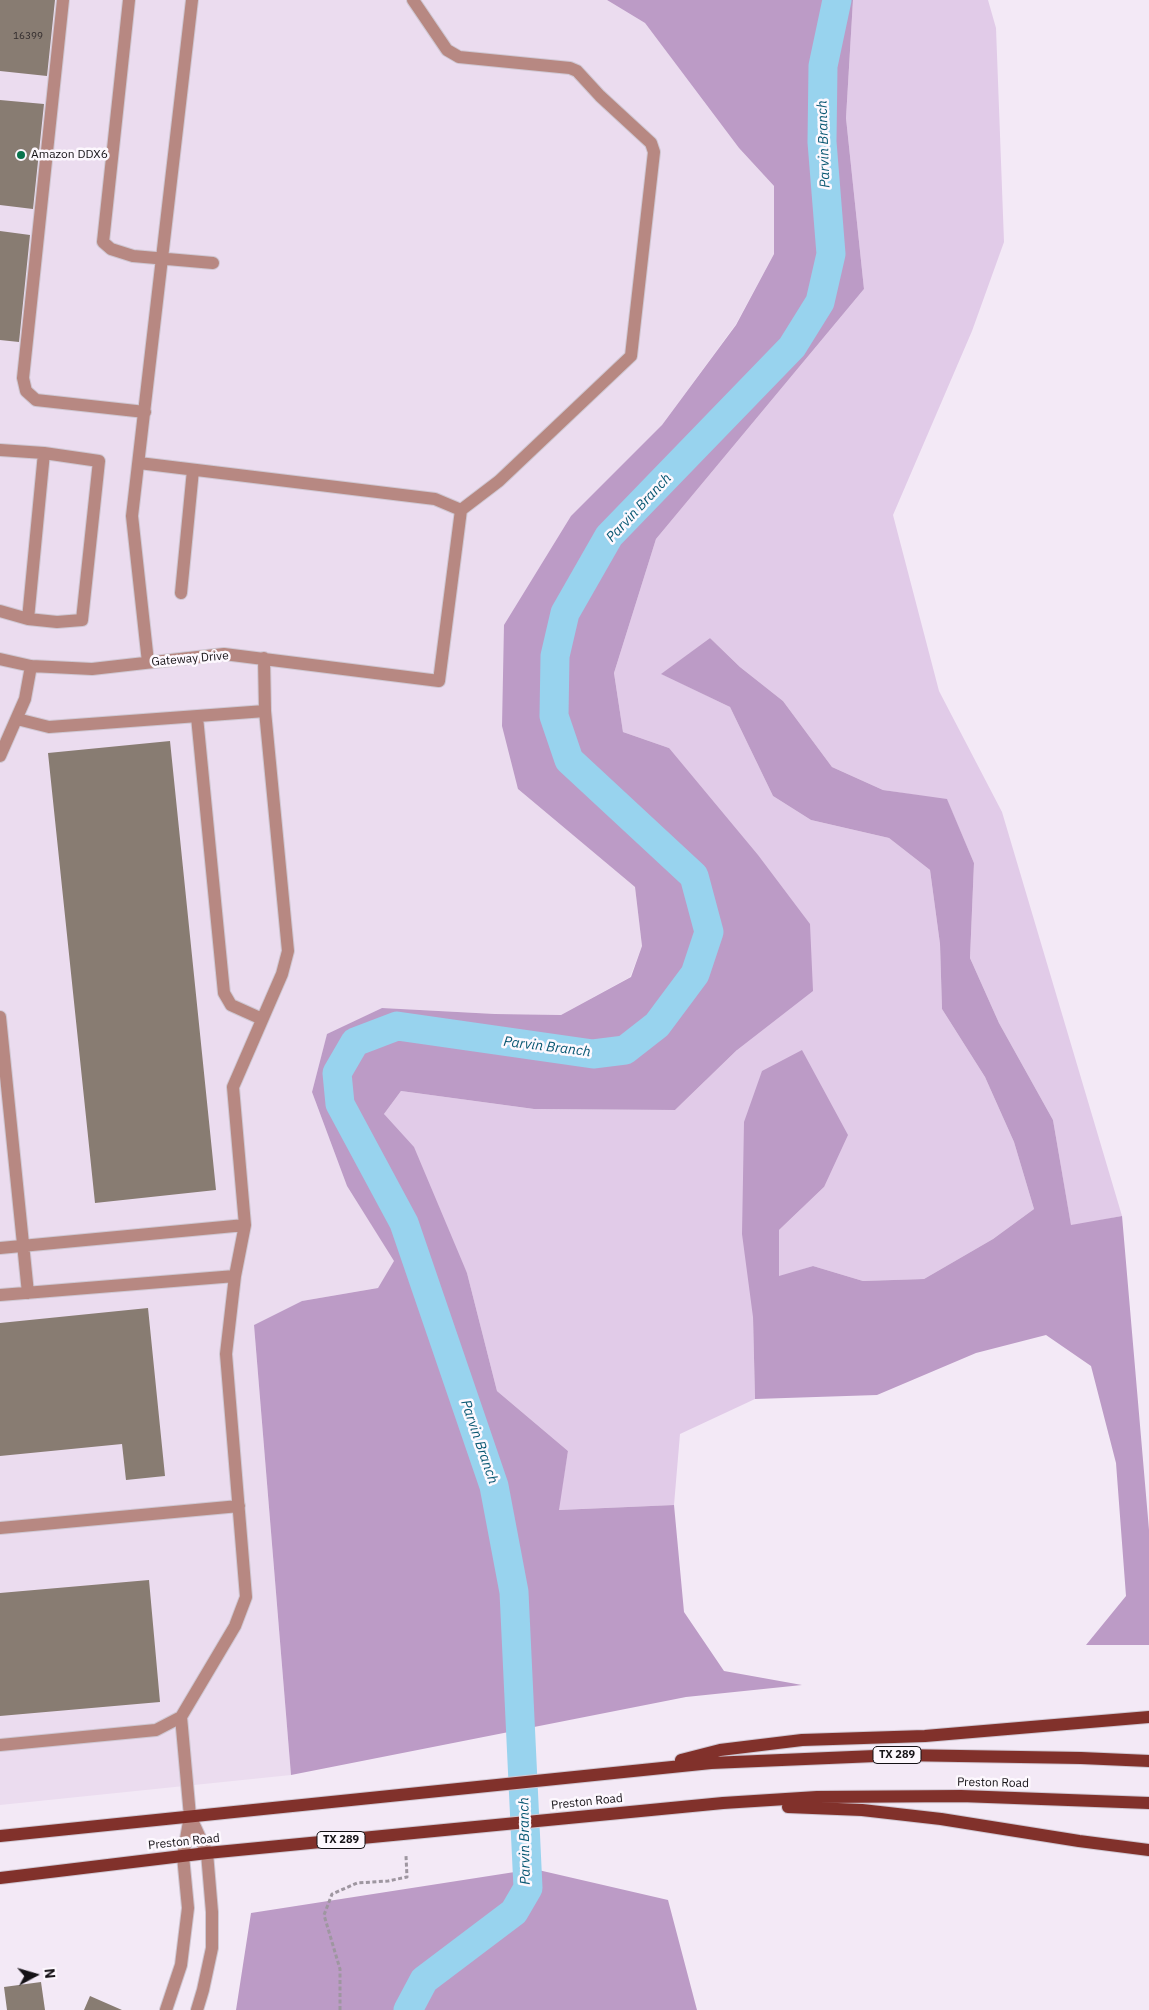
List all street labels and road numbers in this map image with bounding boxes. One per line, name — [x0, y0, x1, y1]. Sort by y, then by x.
street label: Gateway Drive — [151, 648, 229, 670]
road number: TX 289 — [873, 1746, 921, 1764]
street label: Preston Road — [957, 1775, 1029, 1791]
street label: Preston Road — [550, 1791, 624, 1813]
street label: Preston Road — [147, 1831, 221, 1853]
road number: TX 289 — [317, 1832, 365, 1848]

